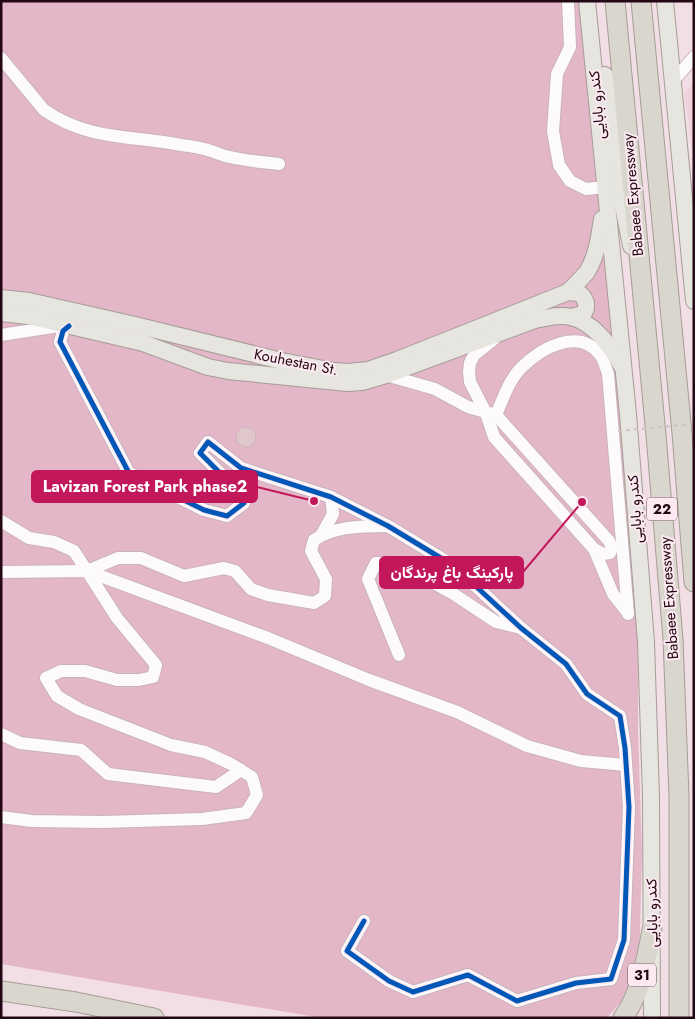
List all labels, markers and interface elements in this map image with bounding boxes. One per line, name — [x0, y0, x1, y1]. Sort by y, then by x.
street label: کندرو بابایی — [583, 69, 611, 140]
street label: Babaee Expressway — [617, 132, 649, 257]
street label: Kouhestan St. — [252, 343, 340, 381]
callout: Lavizan Forest Park phase2 — [32, 471, 257, 502]
street label: کندرو بابایی — [622, 474, 648, 544]
text: Lavizan Forest Park phase2 — [43, 475, 247, 498]
road number: 22 — [647, 498, 677, 520]
street label: Babaee Expressway — [654, 535, 684, 660]
callout: پارکینگ باغ پرندگان — [380, 557, 523, 588]
text: پارکینگ باغ پرندگان — [391, 561, 513, 584]
street label: کندرو بابایی — [640, 878, 664, 948]
road number: 31 — [628, 964, 656, 986]

